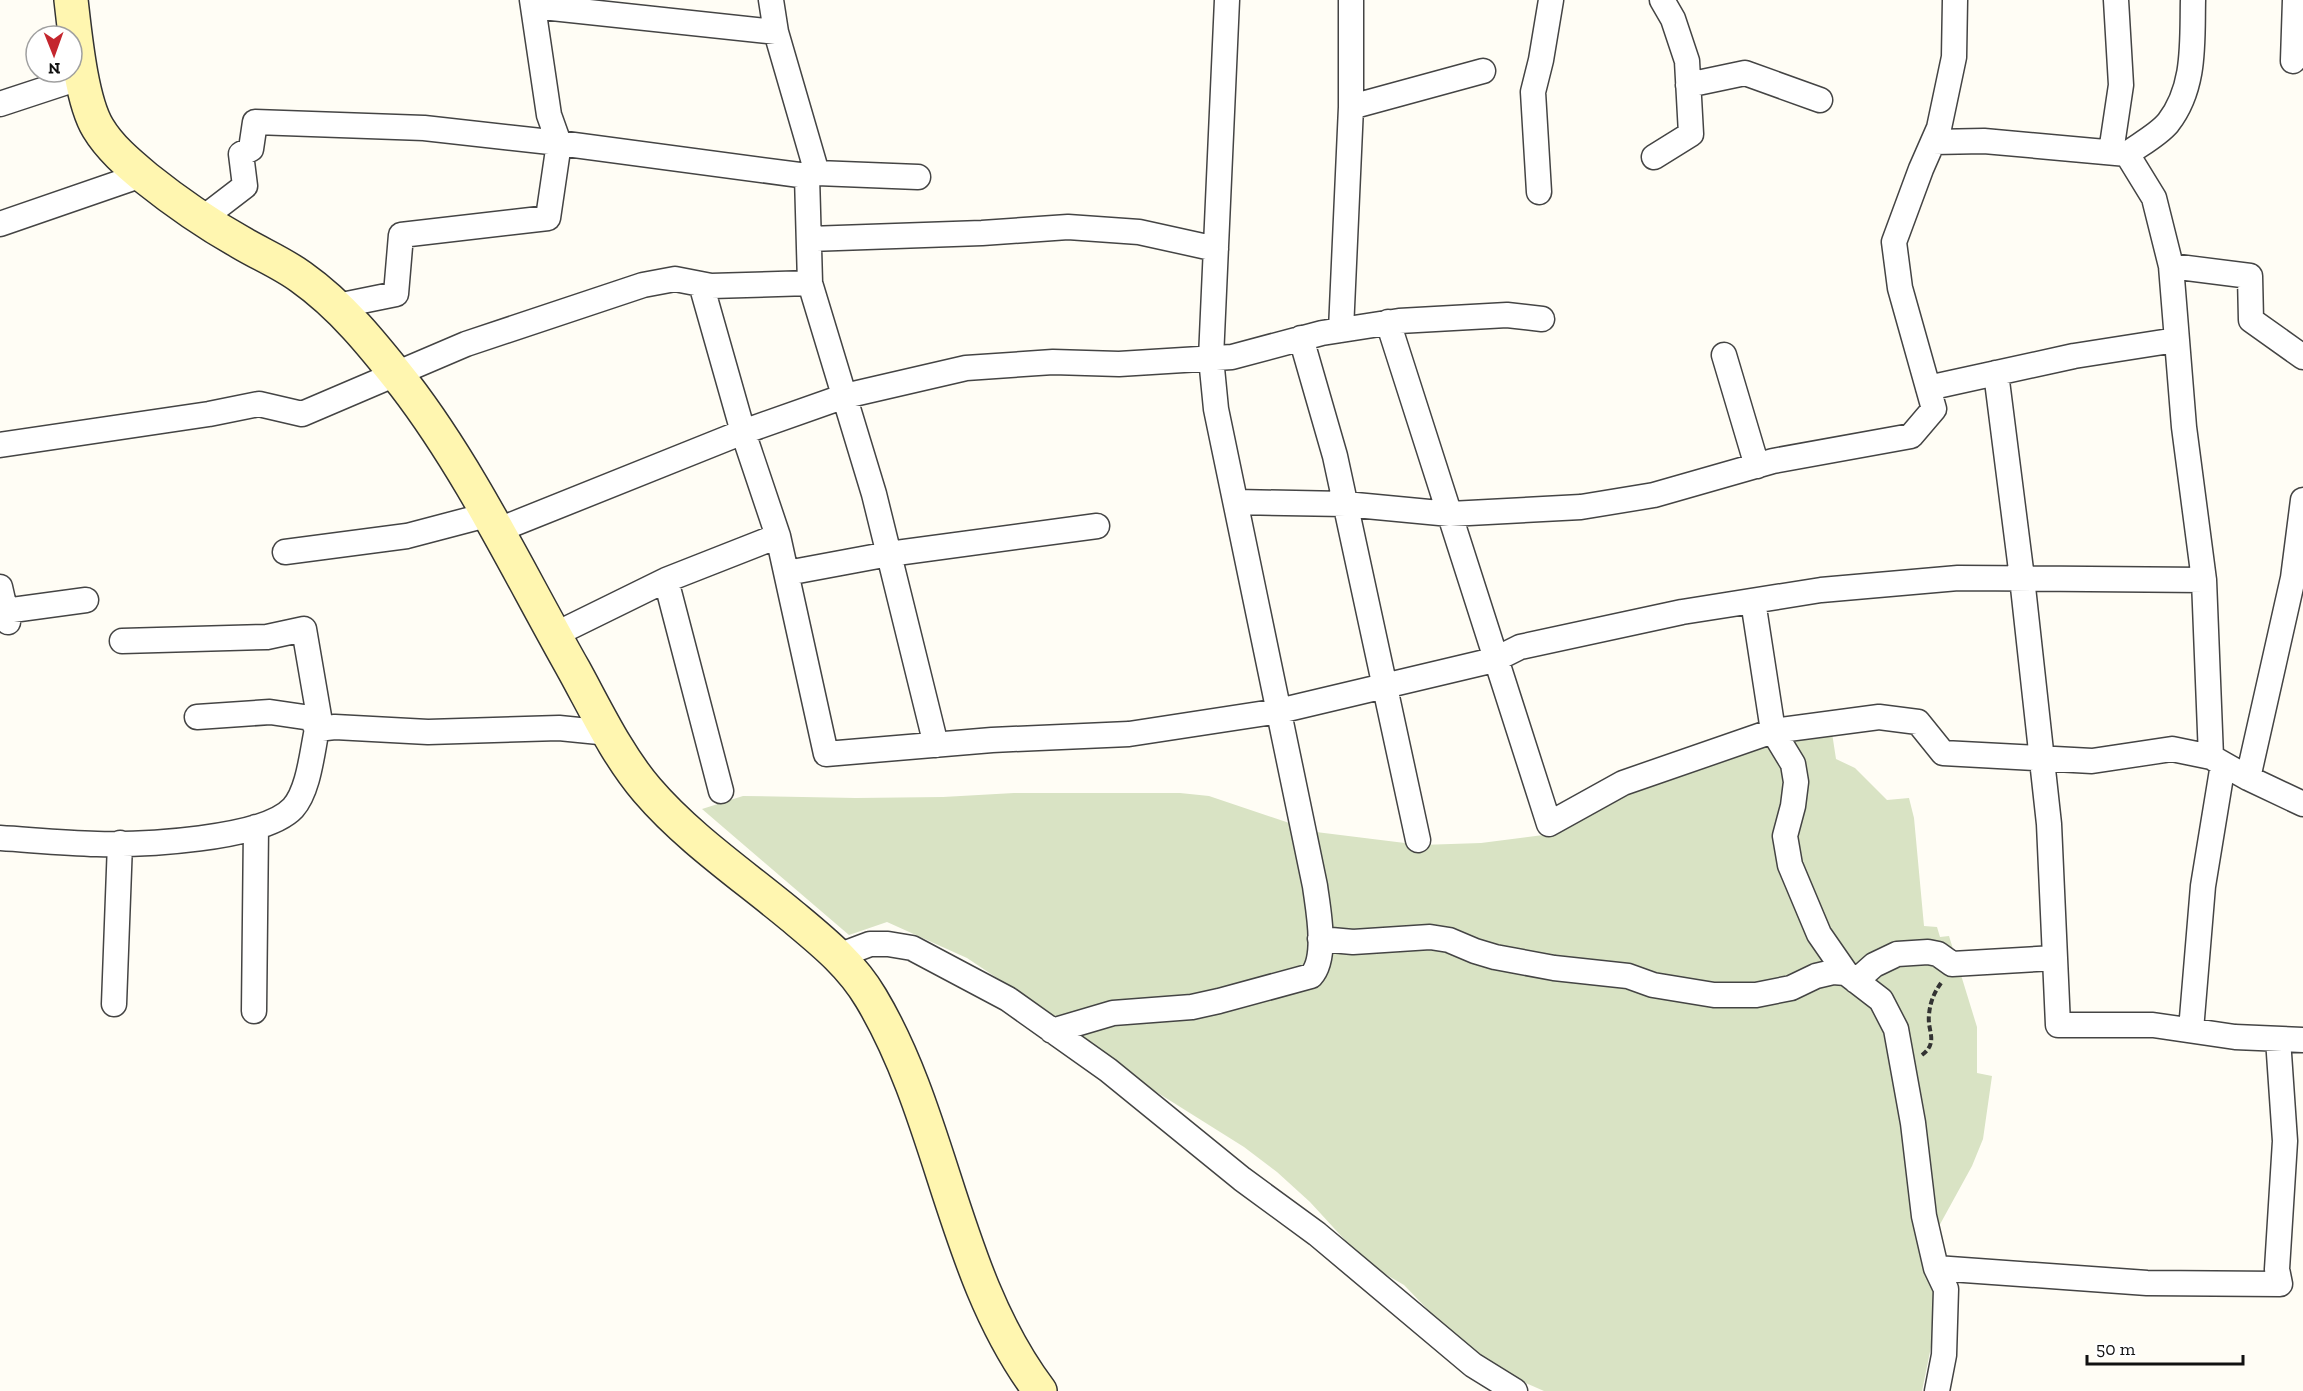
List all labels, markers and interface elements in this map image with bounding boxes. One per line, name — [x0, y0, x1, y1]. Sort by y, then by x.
north arrow — [24, 24, 84, 84]
text: N — [48, 59, 61, 78]
scale bar — [2087, 1328, 2243, 1366]
text: 50 m — [2096, 1338, 2136, 1360]

